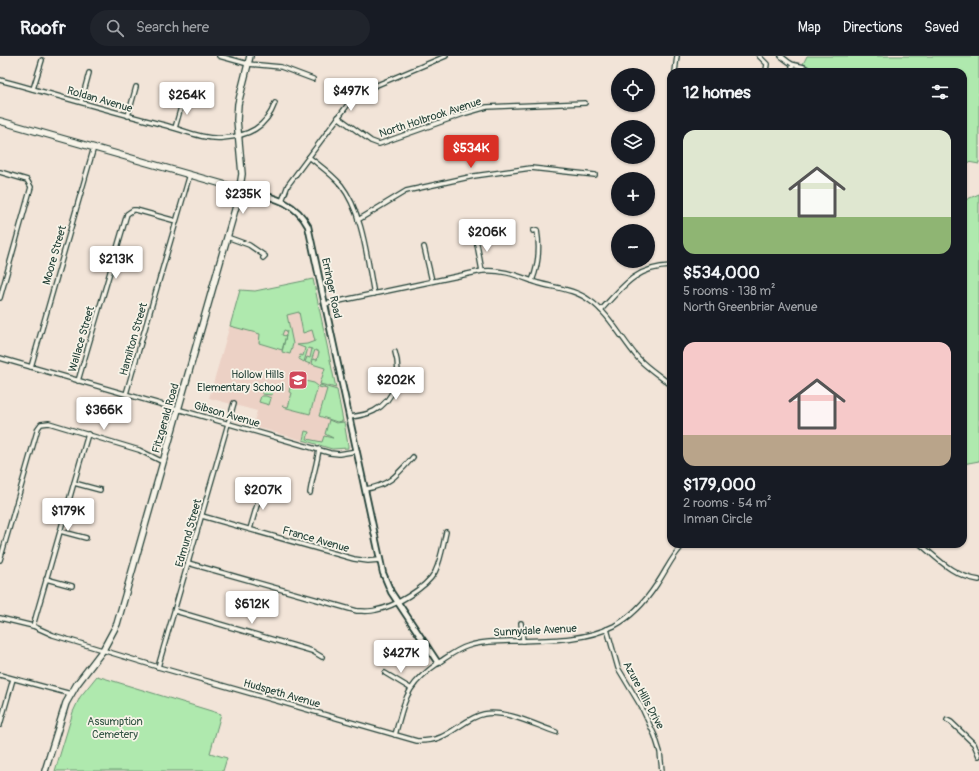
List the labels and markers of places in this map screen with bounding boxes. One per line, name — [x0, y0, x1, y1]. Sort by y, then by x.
pin: $497K — [323, 78, 379, 112]
pin: $264K — [159, 82, 215, 116]
pin: $534K — [443, 135, 499, 169]
pin: $235K — [215, 181, 271, 215]
pin: $206K — [459, 219, 515, 253]
pin: $213K — [88, 246, 144, 280]
pin: $202K — [368, 367, 424, 401]
place label: Hollow Hills Elementary School — [197, 368, 284, 394]
school or university icon: Hollow Hills Elementary School — [287, 369, 309, 391]
pin: $366K — [76, 397, 132, 431]
pin: $207K — [235, 477, 291, 511]
pin: $179K — [40, 498, 96, 532]
pin: $612K — [224, 591, 280, 625]
pin: $427K — [373, 640, 429, 674]

